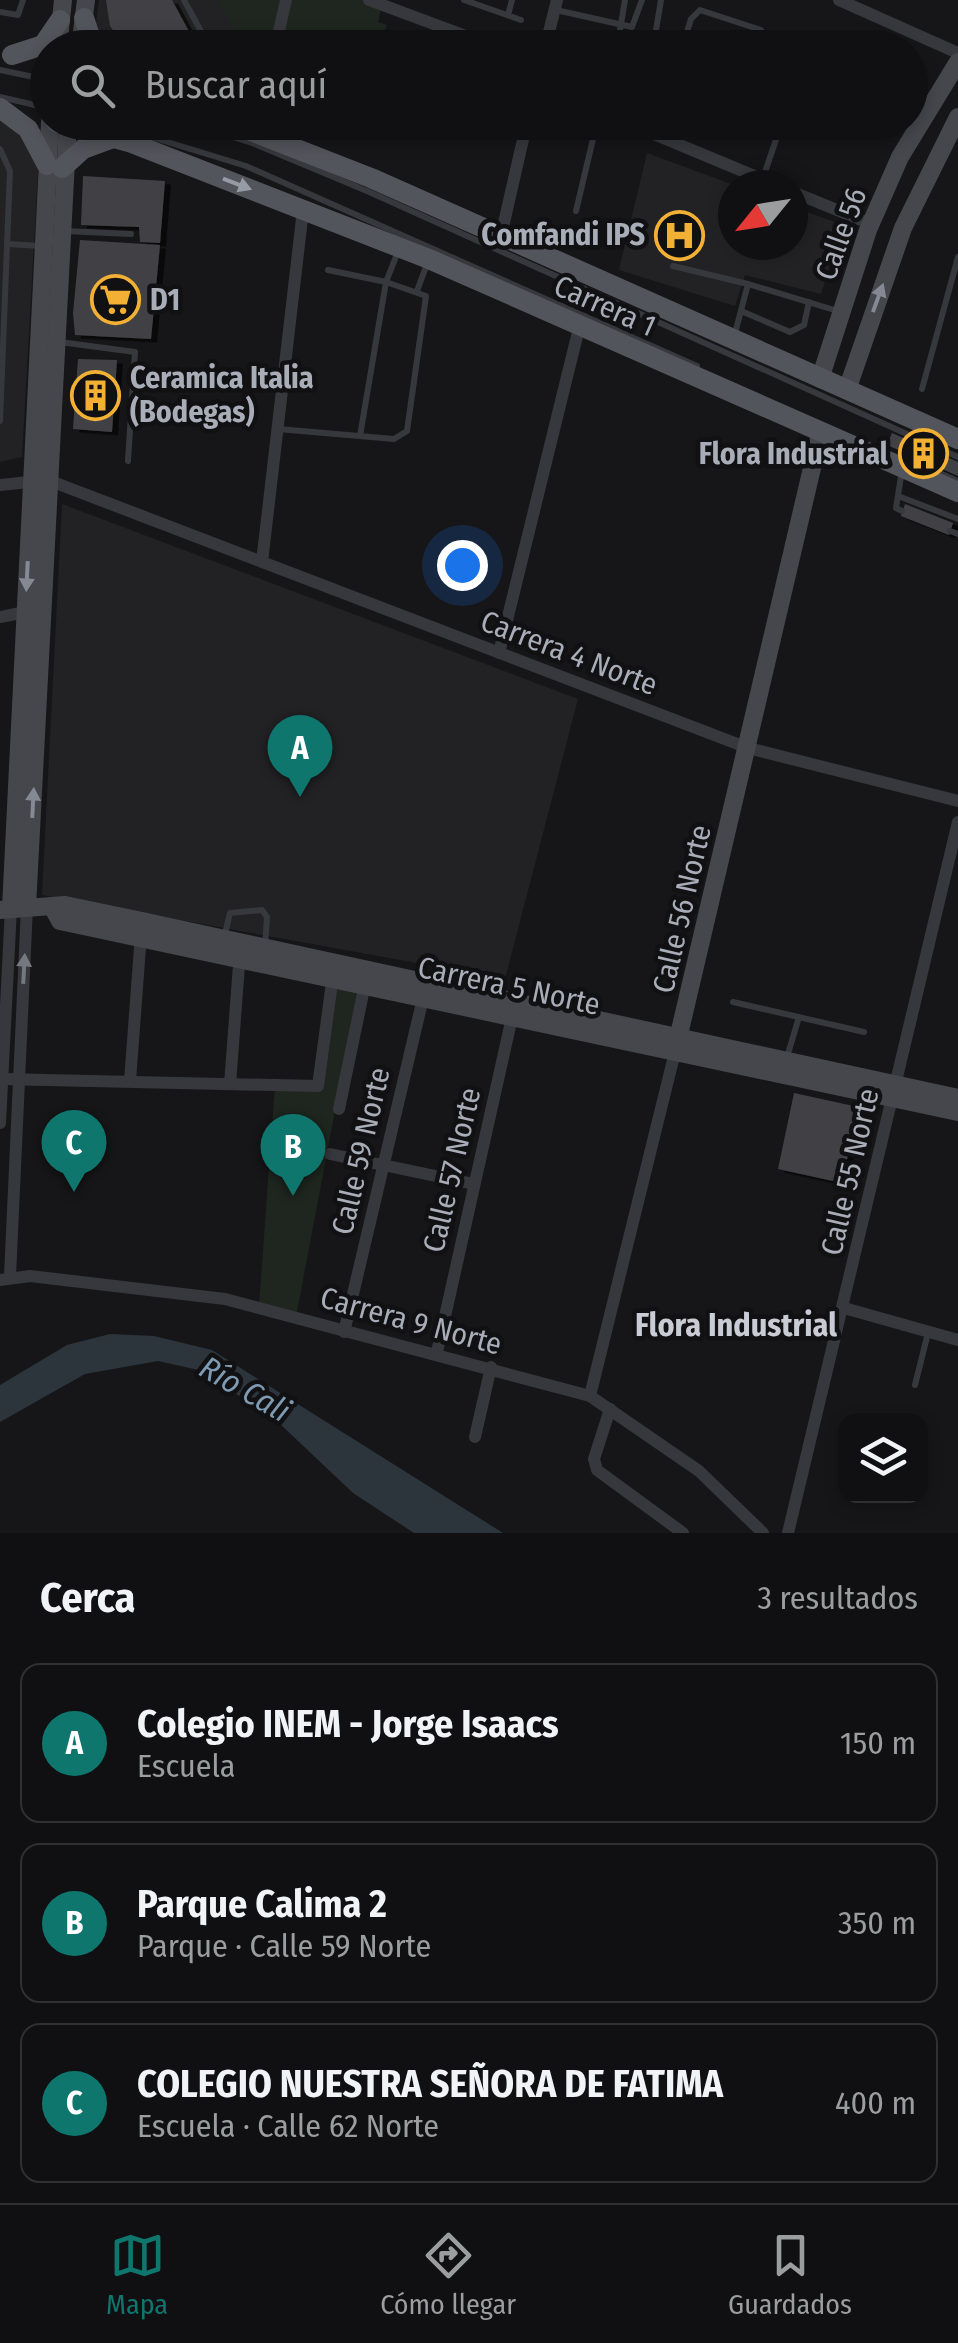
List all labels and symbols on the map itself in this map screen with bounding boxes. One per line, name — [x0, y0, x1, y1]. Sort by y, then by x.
north arrow — [718, 170, 808, 260]
one-way arrow — [223, 177, 253, 193]
street label: Calle 56 — [808, 183, 874, 285]
hospital icon: Comfandi IPS — [654, 209, 706, 261]
place label: Comfandi IPS — [481, 217, 645, 253]
street label: Carrera 1 — [549, 268, 661, 344]
supermarket icon: D1 — [89, 274, 141, 326]
place label: D1 — [150, 282, 180, 318]
one-way arrow — [871, 282, 886, 312]
place label: Ceramica Italia (Bodegas) — [130, 360, 314, 430]
building icon: Ceramica Italia (Bodegas) — [69, 369, 121, 421]
building icon: Flora Industrial — [897, 428, 949, 480]
place label: Flora Industrial — [699, 436, 889, 472]
your location — [437, 540, 488, 591]
one-way arrow — [19, 561, 35, 593]
street label: Carrera 4 Norte — [476, 603, 662, 703]
pin: A — [268, 714, 332, 797]
one-way arrow — [25, 787, 41, 819]
street label: Calle 56 Norte — [645, 822, 719, 996]
street label: Carrera 5 Norte — [415, 949, 603, 1023]
one-way arrow — [16, 952, 32, 984]
street label: Calle 59 Norte — [324, 1064, 398, 1238]
street label: Calle 57 Norte — [416, 1084, 488, 1256]
street label: Calle 55 Norte — [813, 1085, 887, 1259]
pin: C — [42, 1110, 106, 1192]
pin: B — [260, 1114, 326, 1196]
street label: Carrera 9 Norte — [316, 1280, 506, 1362]
district label: Flora Industrial — [635, 1306, 837, 1344]
water label: Río Cali — [193, 1348, 297, 1430]

